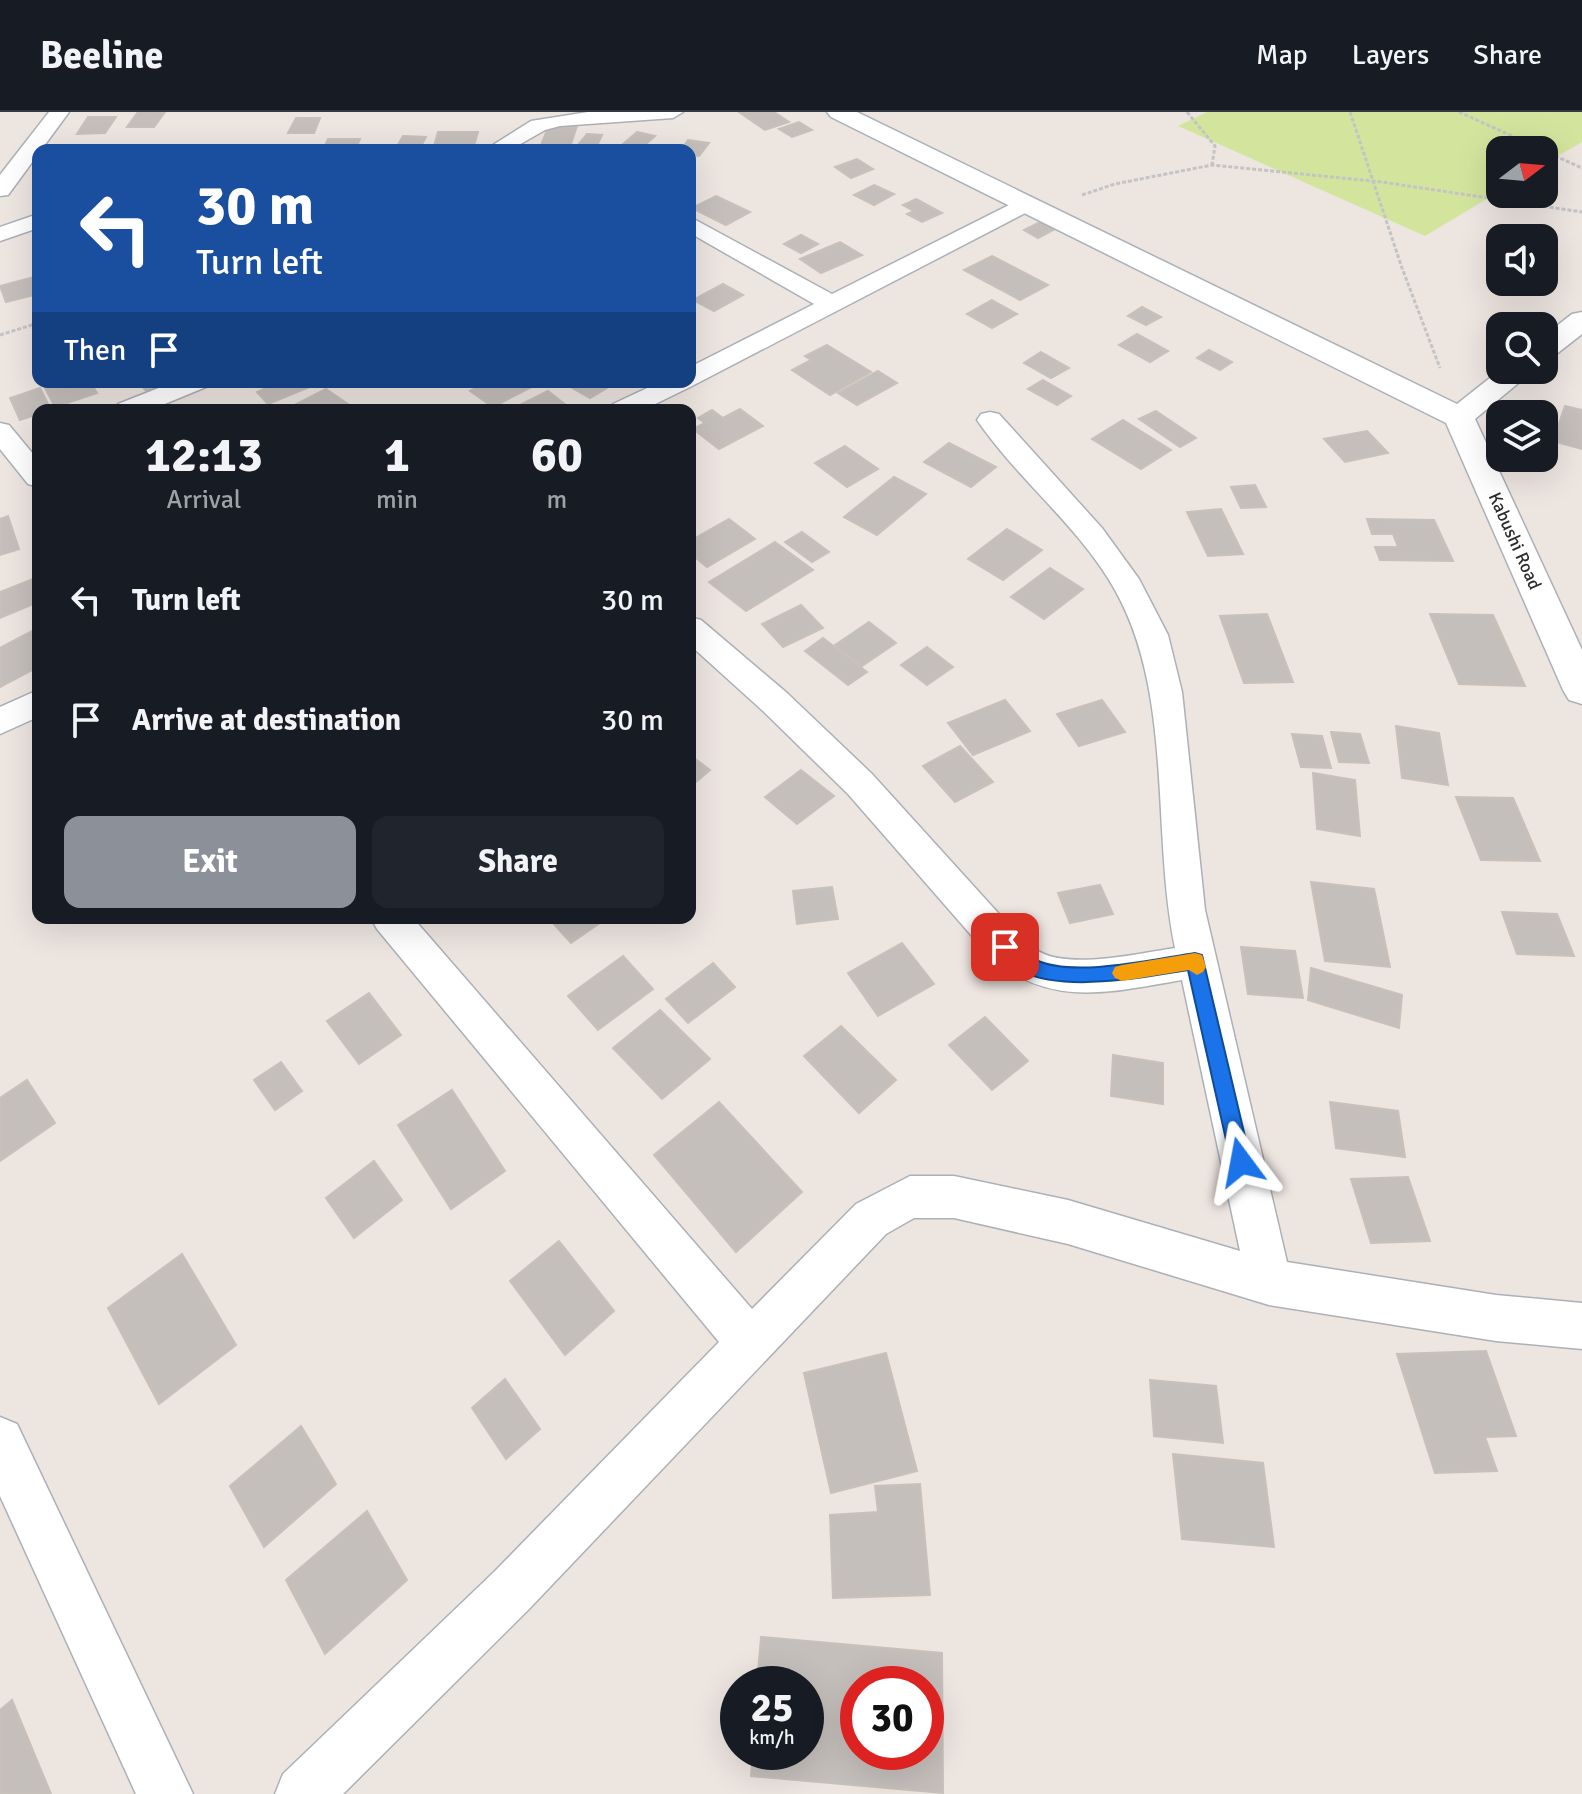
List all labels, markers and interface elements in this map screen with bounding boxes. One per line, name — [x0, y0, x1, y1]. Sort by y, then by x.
text: Beeline — [40, 32, 163, 79]
text: Map — [1256, 38, 1308, 72]
text: Layers — [1352, 38, 1429, 72]
text: Share — [1473, 38, 1542, 72]
north arrow — [1486, 136, 1558, 208]
map controls — [1486, 136, 1558, 472]
text: 30 m — [196, 171, 314, 240]
icon: left — [64, 176, 168, 280]
button: sound — [1486, 224, 1558, 296]
text: Turn left — [196, 240, 323, 285]
button: search — [1486, 312, 1558, 384]
icon: arrive — [142, 328, 186, 372]
text: Then — [64, 332, 126, 369]
button: layers — [1486, 400, 1558, 472]
text: 12:13 — [145, 426, 263, 485]
text: 1 — [384, 426, 410, 485]
text: 60 — [531, 426, 583, 485]
text: Arrival — [167, 484, 241, 516]
text: min — [376, 484, 418, 516]
text: m — [547, 484, 567, 516]
street label: Kabushi Road — [1484, 489, 1546, 593]
icon: left — [64, 578, 108, 622]
text: Turn left — [132, 582, 241, 619]
text: 30 m — [601, 582, 664, 619]
icon: arrive — [64, 698, 108, 742]
text: Arrive at destination — [132, 702, 401, 739]
text: 30 m — [601, 702, 664, 739]
button: Exit — [64, 816, 356, 908]
button: Share — [372, 816, 664, 908]
pin — [971, 913, 1039, 981]
icon: arrive — [983, 925, 1027, 969]
position arrow — [1199, 1120, 1283, 1204]
speed limit sign: 30 — [840, 1666, 944, 1770]
text: 25 — [750, 1683, 794, 1733]
text: km/h — [749, 1725, 795, 1750]

